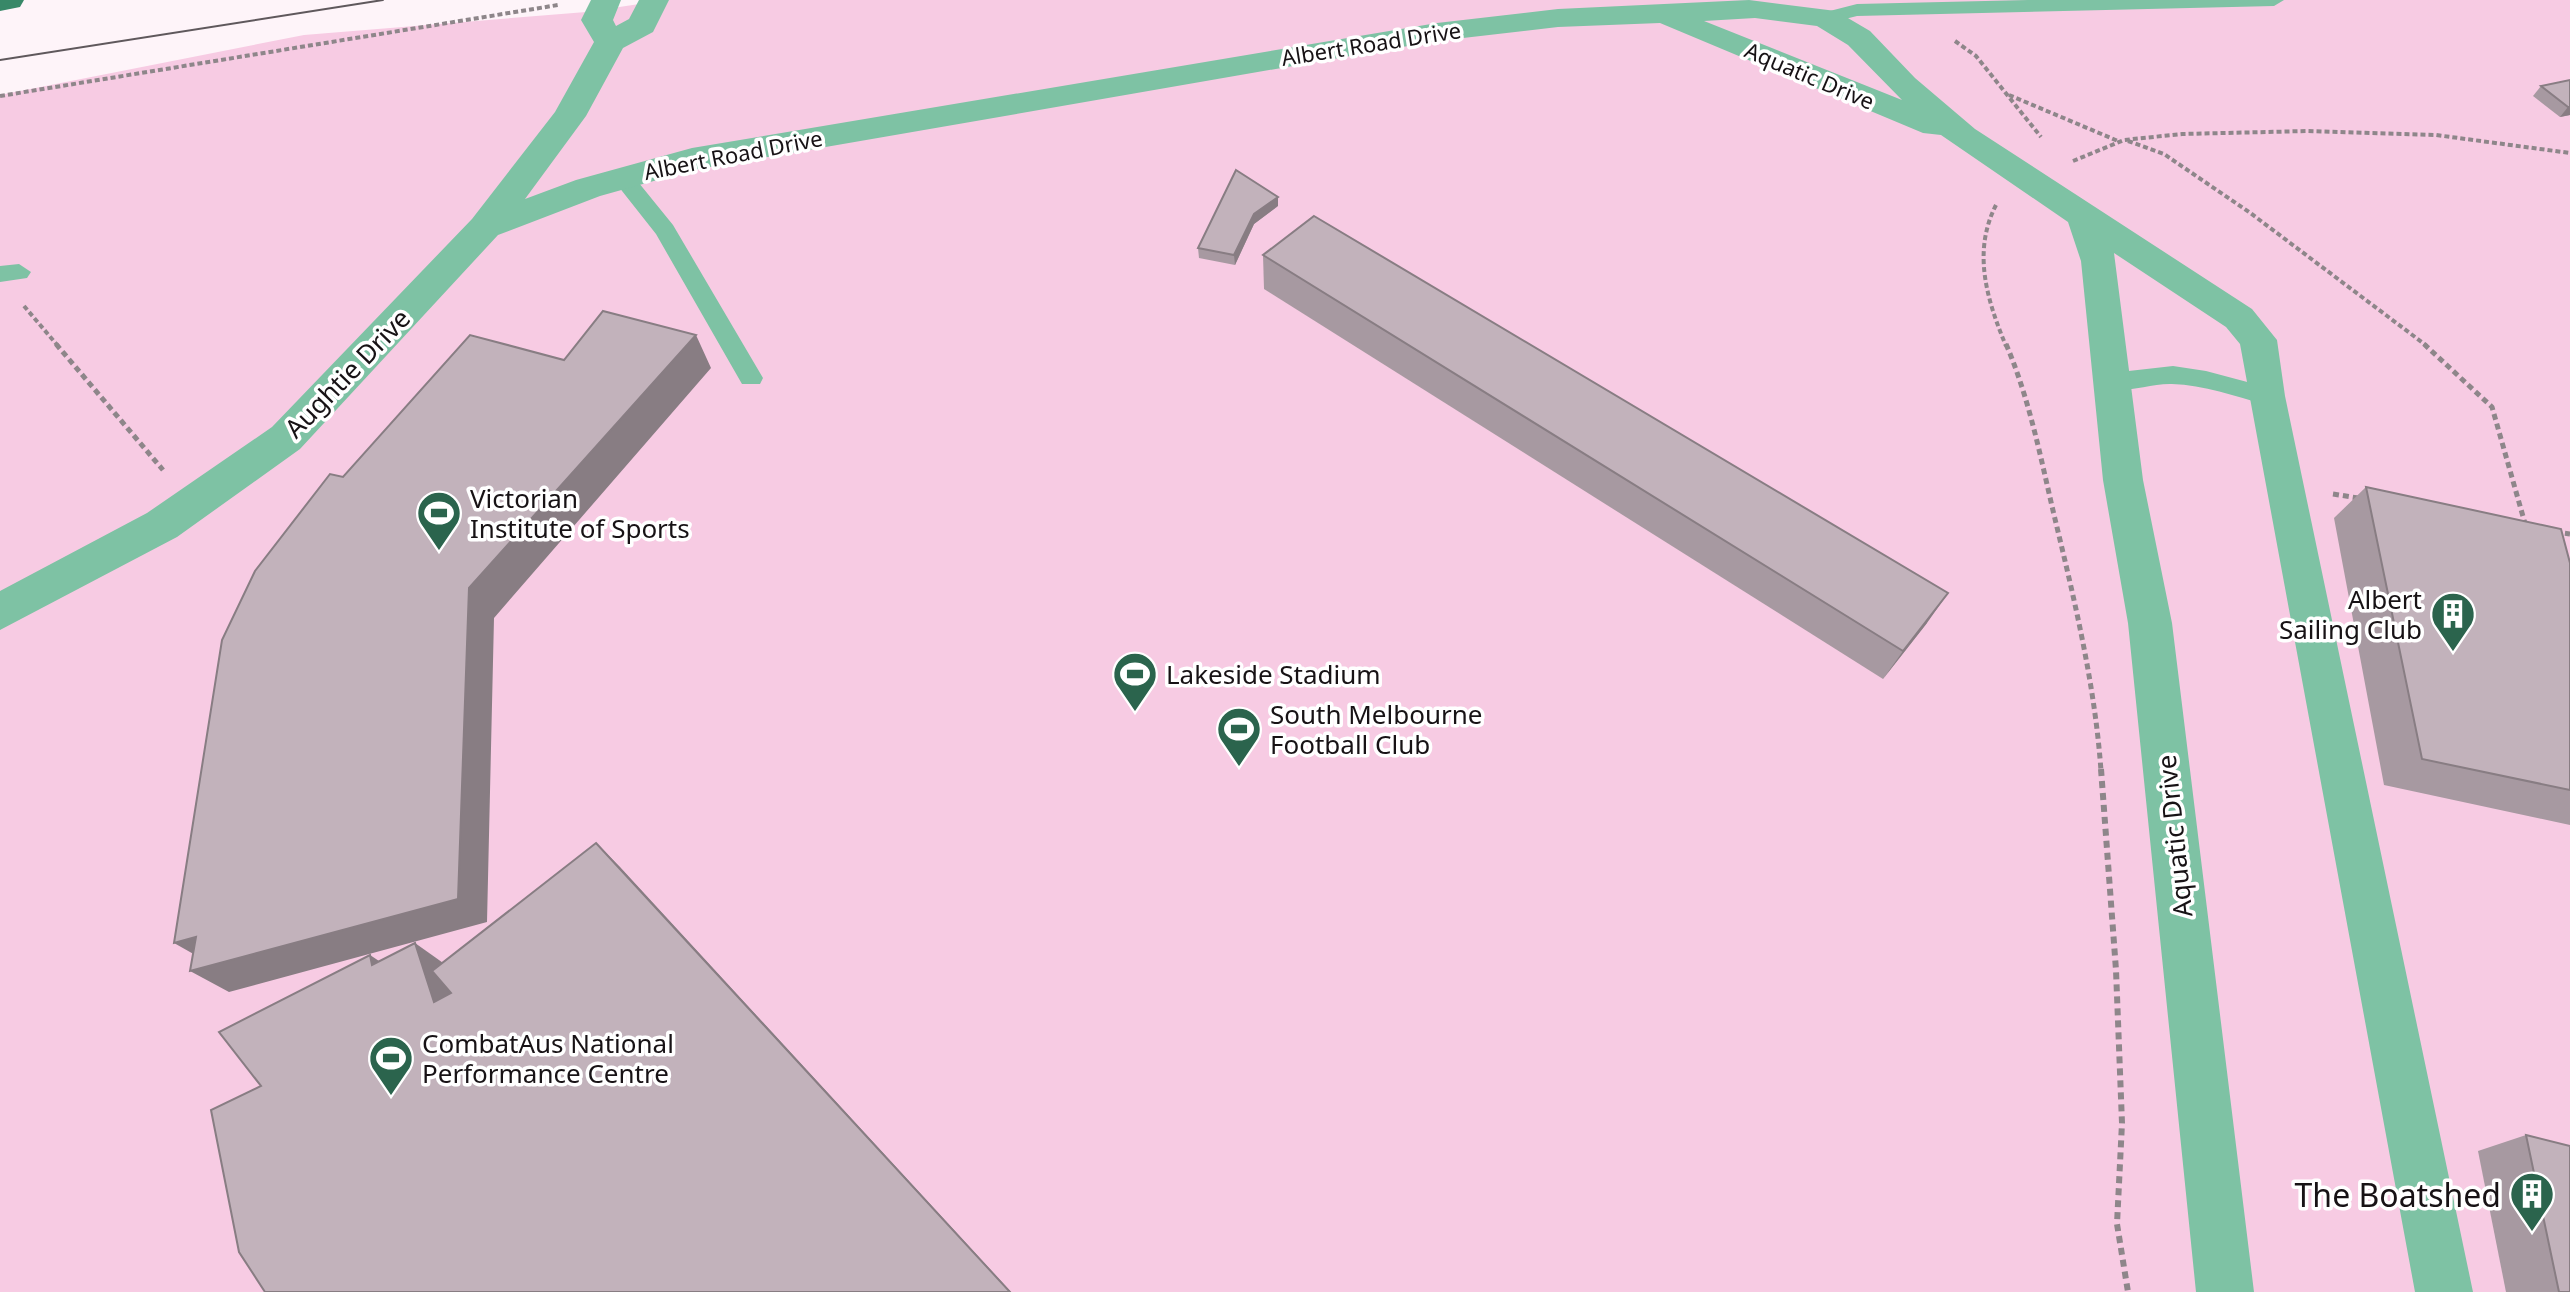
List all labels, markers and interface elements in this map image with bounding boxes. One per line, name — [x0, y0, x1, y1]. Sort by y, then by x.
street label: Albert Road Drive — [1279, 14, 1463, 72]
street label: Aquatic Drive — [1741, 34, 1879, 116]
street label: Albert Road Drive — [641, 122, 825, 186]
street label: Aughtie Drive — [276, 301, 418, 445]
place label: Victorian Institute of Sports — [470, 480, 690, 546]
sports icon: Victorian Institute of Sports — [415, 489, 463, 552]
place label: Albert Sailing Club — [2279, 581, 2422, 647]
building icon: Albert Sailing Club — [2429, 590, 2477, 653]
sports icon: Lakeside Stadium — [1111, 650, 1159, 713]
place label: Lakeside Stadium — [1166, 656, 1381, 692]
place label: South Melbourne Football Club — [1270, 696, 1483, 762]
sports icon: South Melbourne Football Club — [1215, 705, 1263, 768]
street label: Aquatic Drive — [2148, 753, 2200, 919]
place label: CombatAus National Performance Centre — [422, 1025, 674, 1091]
sports icon: CombatAus National Performance Centre — [367, 1034, 415, 1097]
building icon: The Boatshed — [2508, 1170, 2556, 1233]
place label: The Boatshed — [2295, 1173, 2501, 1216]

